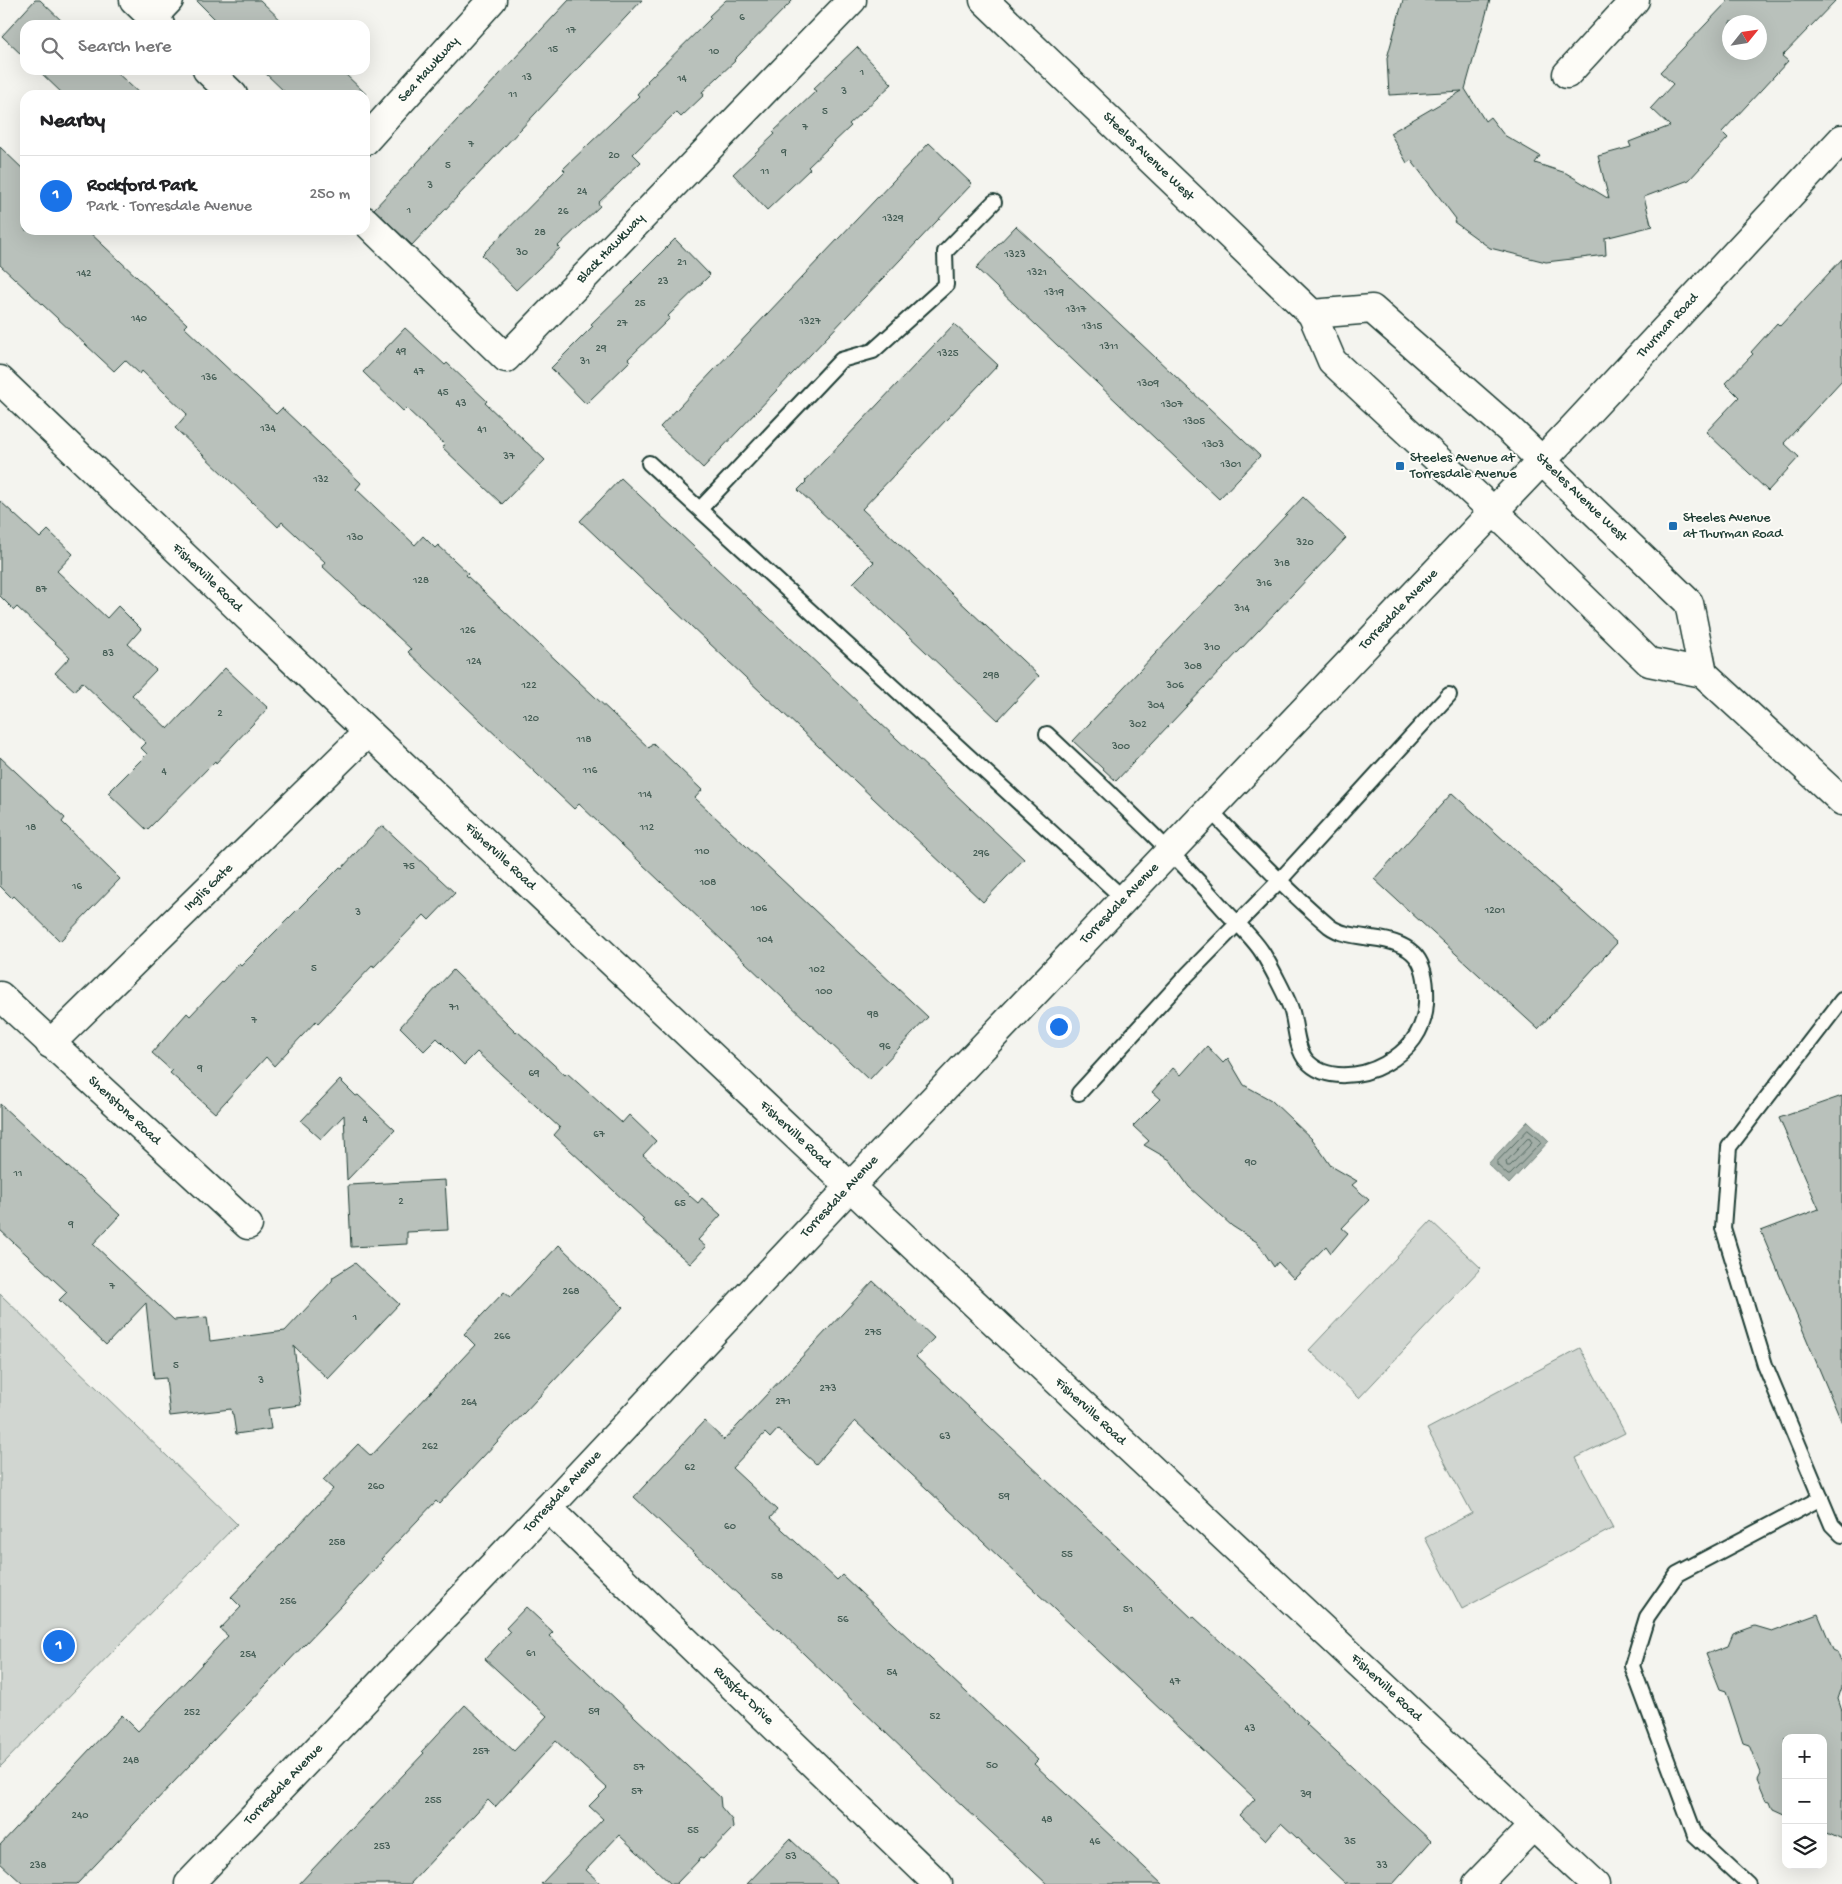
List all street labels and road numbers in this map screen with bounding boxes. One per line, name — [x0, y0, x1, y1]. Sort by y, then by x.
street label: Sea Hawkway — [395, 33, 463, 107]
street label: Steeles Avenue West — [1099, 109, 1198, 206]
street label: Black Hawkway — [573, 210, 649, 288]
street label: Thurman Road — [1633, 289, 1704, 363]
street label: Steeles Avenue West — [1532, 450, 1631, 547]
street label: Fisherville Road — [167, 539, 247, 617]
street label: Torresdale Avenue — [1355, 565, 1443, 655]
street label: Fisherville Road — [460, 819, 541, 896]
street label: Torresdale Avenue — [1076, 859, 1164, 949]
street label: Inglis Gate — [181, 860, 238, 916]
street label: Shenstone Road — [84, 1073, 165, 1150]
street label: Fisherville Road — [755, 1097, 836, 1174]
street label: Torresdale Avenue — [797, 1152, 883, 1243]
street label: Fisherville Road — [1050, 1374, 1131, 1451]
street label: Torresdale Avenue — [520, 1447, 606, 1538]
street label: Fisherville Road — [1346, 1650, 1427, 1727]
street label: Russfax Drive — [709, 1663, 777, 1730]
street label: Torresdale Avenue — [240, 1740, 328, 1830]

